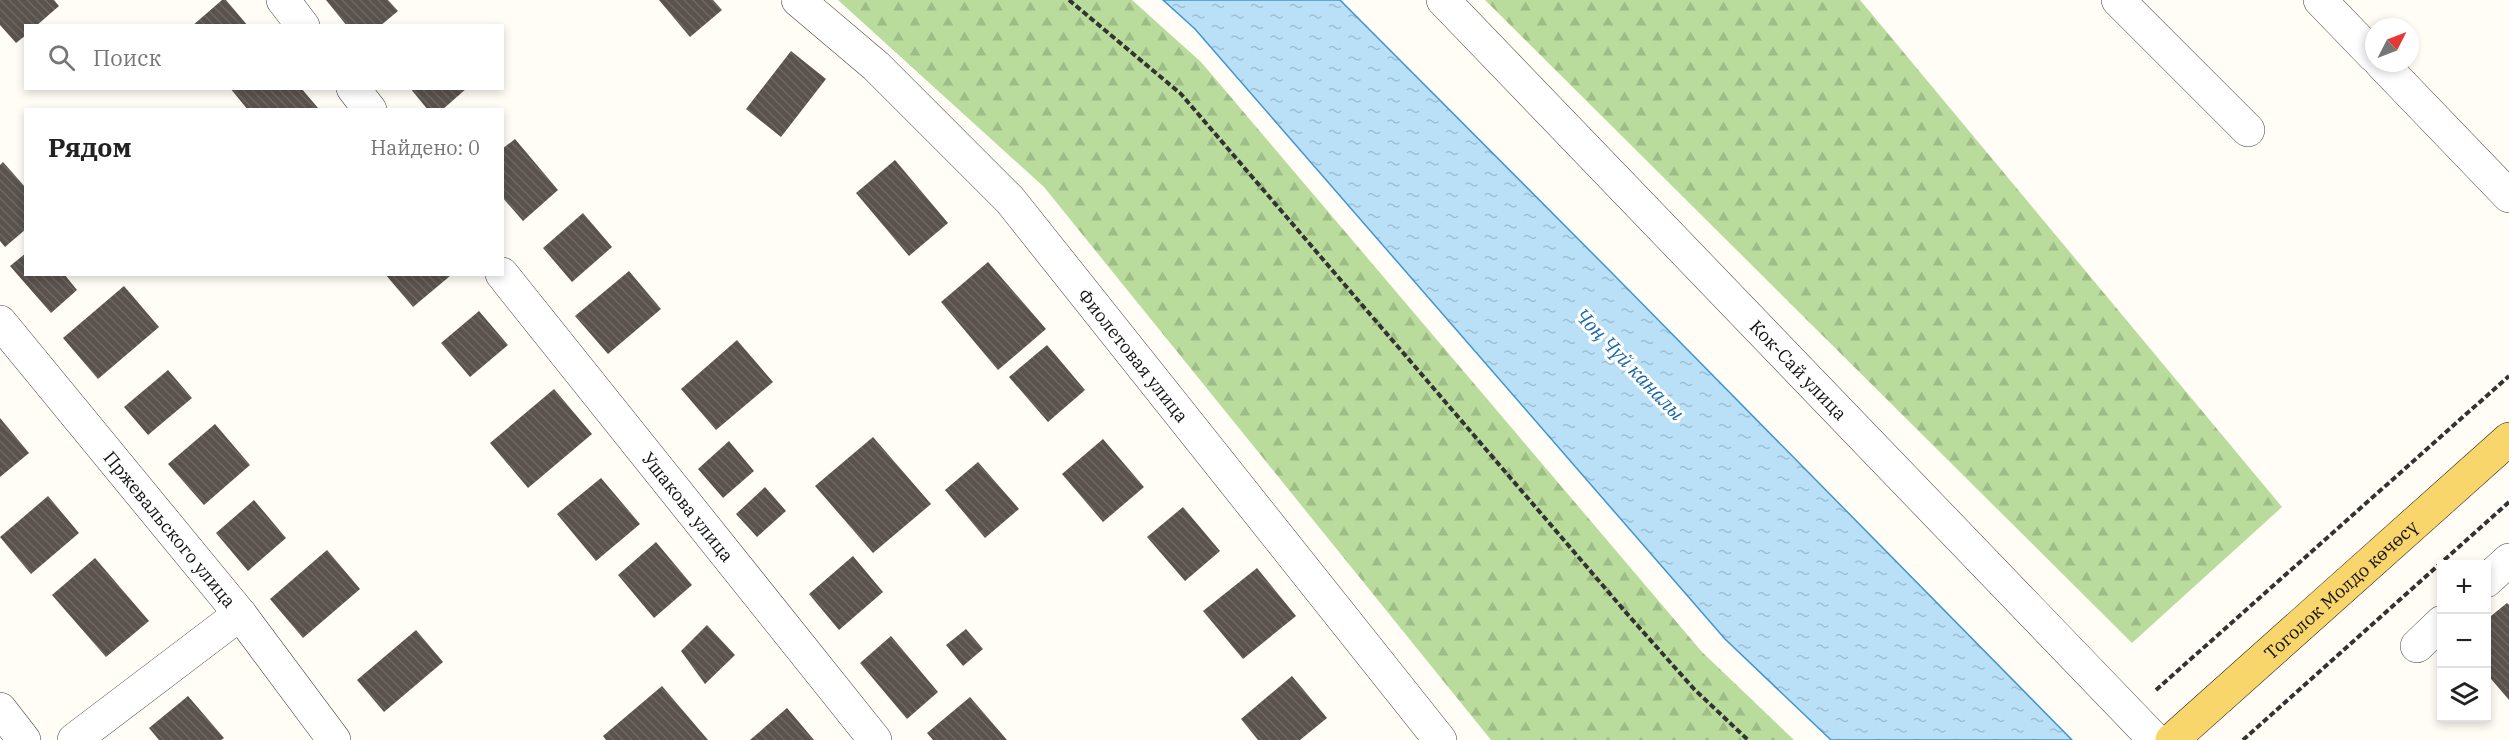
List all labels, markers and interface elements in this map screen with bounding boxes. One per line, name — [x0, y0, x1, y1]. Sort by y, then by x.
north arrow — [2365, 18, 2419, 72]
search box — [24, 24, 504, 90]
icon: search — [45, 41, 78, 74]
text: Поиск — [93, 43, 161, 72]
text: Рядом — [48, 130, 132, 164]
text: Найдено: 0 — [371, 134, 480, 161]
street label: Фиолетовая улица — [1073, 283, 1194, 427]
water label: Чоң Чүй каналы — [1569, 302, 1691, 426]
street label: Кок-Сай улица — [1745, 315, 1852, 425]
street label: Пржевальского улица — [99, 446, 241, 612]
street label: Ушакова улица — [637, 447, 739, 566]
street label: Тоголок Молдо көчөсү — [2259, 515, 2422, 664]
map controls — [2437, 560, 2491, 722]
button: + — [2437, 560, 2491, 614]
button: − — [2437, 614, 2491, 668]
button: layers — [2437, 668, 2491, 722]

